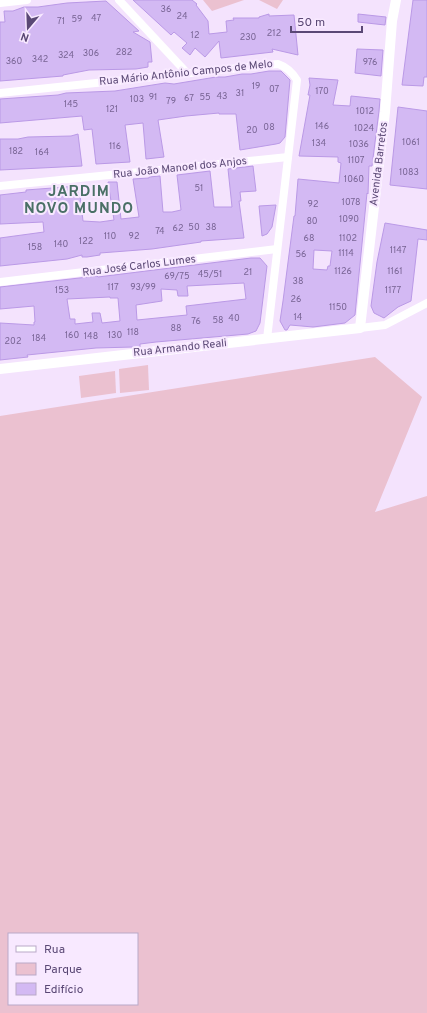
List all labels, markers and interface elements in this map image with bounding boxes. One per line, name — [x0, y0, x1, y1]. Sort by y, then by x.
house number: 36 — [161, 4, 171, 15]
north arrow — [8, 8, 48, 48]
scale bar — [291, 8, 362, 34]
house number: 24 — [176, 11, 188, 22]
house number: 47 — [91, 13, 101, 24]
house number: 59 — [72, 14, 82, 25]
text: 50 m — [297, 15, 325, 31]
house number: 71 — [57, 16, 65, 27]
house number: 212 — [267, 28, 281, 39]
text: N — [19, 29, 31, 44]
house number: 12 — [191, 30, 199, 41]
house number: 230 — [240, 32, 257, 43]
house number: 282 — [116, 47, 132, 58]
house number: 306 — [83, 48, 99, 59]
house number: 324 — [58, 50, 75, 61]
house number: 342 — [32, 54, 48, 65]
house number: 360 — [6, 56, 23, 67]
street label: Rua Mário Antônio Campos de Melo — [99, 57, 273, 89]
house number: 976 — [363, 57, 377, 68]
house number: 19 — [252, 81, 260, 92]
house number: 07 — [269, 84, 279, 95]
house number: 170 — [315, 86, 329, 97]
house number: 31 — [236, 88, 244, 99]
house number: 43 — [216, 91, 228, 102]
house number: 91 — [149, 92, 157, 103]
house number: 55 — [199, 92, 211, 103]
house number: 67 — [184, 93, 194, 104]
house number: 103 — [130, 94, 144, 105]
house number: 79 — [166, 96, 176, 107]
house number: 145 — [64, 99, 78, 110]
house number: 121 — [106, 104, 118, 115]
house number: 1012 — [356, 106, 374, 117]
house number: 146 — [315, 121, 329, 132]
street label: Avenida Barretos — [367, 121, 391, 207]
house number: 08 — [263, 122, 275, 133]
house number: 1024 — [354, 123, 374, 134]
house number: 20 — [246, 125, 258, 136]
house number: 1061 — [402, 137, 420, 148]
house number: 134 — [312, 138, 327, 149]
house number: 1036 — [349, 139, 369, 150]
house number: 116 — [109, 141, 121, 152]
house number: 182 — [9, 146, 23, 157]
house number: 164 — [35, 147, 50, 158]
street label: Rua João Manoel dos Anjos — [112, 154, 248, 182]
house number: 1107 — [348, 155, 365, 166]
house number: 1083 — [399, 167, 419, 178]
house number: 1060 — [344, 174, 364, 185]
district label: JARDIM NOVO MUNDO — [24, 183, 134, 219]
house number: 51 — [195, 183, 203, 194]
house number: 1078 — [342, 197, 360, 208]
house number: 92 — [308, 199, 318, 210]
house number: 1090 — [339, 214, 359, 225]
house number: 80 — [306, 216, 318, 227]
house number: 50 — [188, 222, 200, 233]
house number: 38 — [206, 222, 216, 233]
house number: 62 — [173, 223, 183, 234]
house number: 74 — [155, 226, 165, 237]
house number: 110 — [104, 231, 116, 242]
house number: 92 — [129, 231, 139, 242]
house number: 68 — [304, 233, 314, 244]
house number: 1102 — [339, 233, 357, 244]
house number: 122 — [79, 236, 93, 247]
house number: 140 — [54, 239, 68, 250]
house number: 158 — [28, 242, 42, 253]
house number: 1147 — [390, 245, 407, 256]
house number: 1114 — [338, 248, 354, 259]
house number: 56 — [296, 249, 306, 260]
street label: Rua José Carlos Lumes — [81, 252, 197, 280]
house number: 1126 — [334, 266, 352, 277]
house number: 1161 — [387, 266, 403, 277]
house number: 21 — [244, 267, 252, 278]
house number: 45/51 — [198, 269, 222, 280]
house number: 69/75 — [164, 271, 190, 282]
house number: 38 — [293, 276, 303, 287]
house number: 117 — [107, 282, 119, 293]
house number: 93/99 — [130, 282, 156, 293]
house number: 153 — [55, 285, 69, 296]
house number: 1177 — [385, 285, 401, 296]
house number: 26 — [291, 294, 301, 305]
house number: 1150 — [329, 302, 347, 313]
house number: 14 — [294, 312, 303, 323]
house number: 40 — [228, 313, 240, 324]
house number: 58 — [212, 315, 224, 326]
house number: 76 — [191, 316, 201, 327]
house number: 88 — [171, 323, 182, 334]
house number: 118 — [127, 327, 139, 338]
house number: 160 — [65, 330, 79, 341]
house number: 130 — [108, 330, 122, 341]
house number: 148 — [84, 331, 98, 342]
house number: 184 — [32, 333, 47, 344]
house number: 202 — [5, 336, 21, 347]
street label: Rua Armando Reali — [133, 336, 227, 360]
legend — [8, 933, 138, 1005]
text: Rua — [44, 942, 65, 958]
text: Parque — [44, 962, 82, 978]
text: Edifício — [44, 982, 84, 998]

